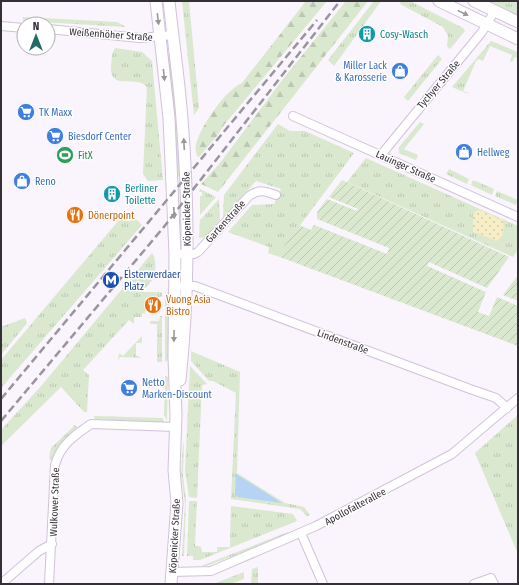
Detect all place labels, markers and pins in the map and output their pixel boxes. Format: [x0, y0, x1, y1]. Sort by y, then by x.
building icon: Cosy-Wasch [357, 24, 377, 44]
place label: Cosy-Wasch [380, 29, 428, 41]
place label: Miller Lack & Karosserie [335, 60, 387, 84]
shop icon: Miller Lack & Karosserie [390, 61, 410, 81]
supermarket icon: TK Maxx [16, 102, 36, 122]
place label: TK Maxx [39, 107, 73, 119]
supermarket icon: Biesdorf Center [45, 126, 65, 146]
place label: Biesdorf Center [68, 131, 132, 143]
shop icon: Hellweg [454, 142, 474, 162]
sports icon: FitX [55, 145, 75, 165]
place label: Hellweg [477, 147, 510, 159]
place label: FitX [78, 150, 93, 162]
shop icon: Reno [12, 171, 32, 191]
place label: Reno [35, 176, 56, 188]
place label: Berliner Toilette [125, 183, 158, 207]
building icon: Berliner Toilette [102, 184, 122, 204]
restaurant icon: Dönerpoint [65, 205, 85, 225]
place label: Dönerpoint [88, 210, 135, 222]
place label: Elsterwerdaer Platz [124, 269, 181, 293]
metro station icon: Elsterwerdaer Platz [101, 270, 121, 290]
place label: Vuong Asia Bistro [166, 294, 211, 318]
restaurant icon: Vuong Asia Bistro [143, 295, 163, 315]
place label: Netto Marken-Discount [142, 377, 212, 401]
supermarket icon: Netto Marken-Discount [119, 378, 139, 398]

